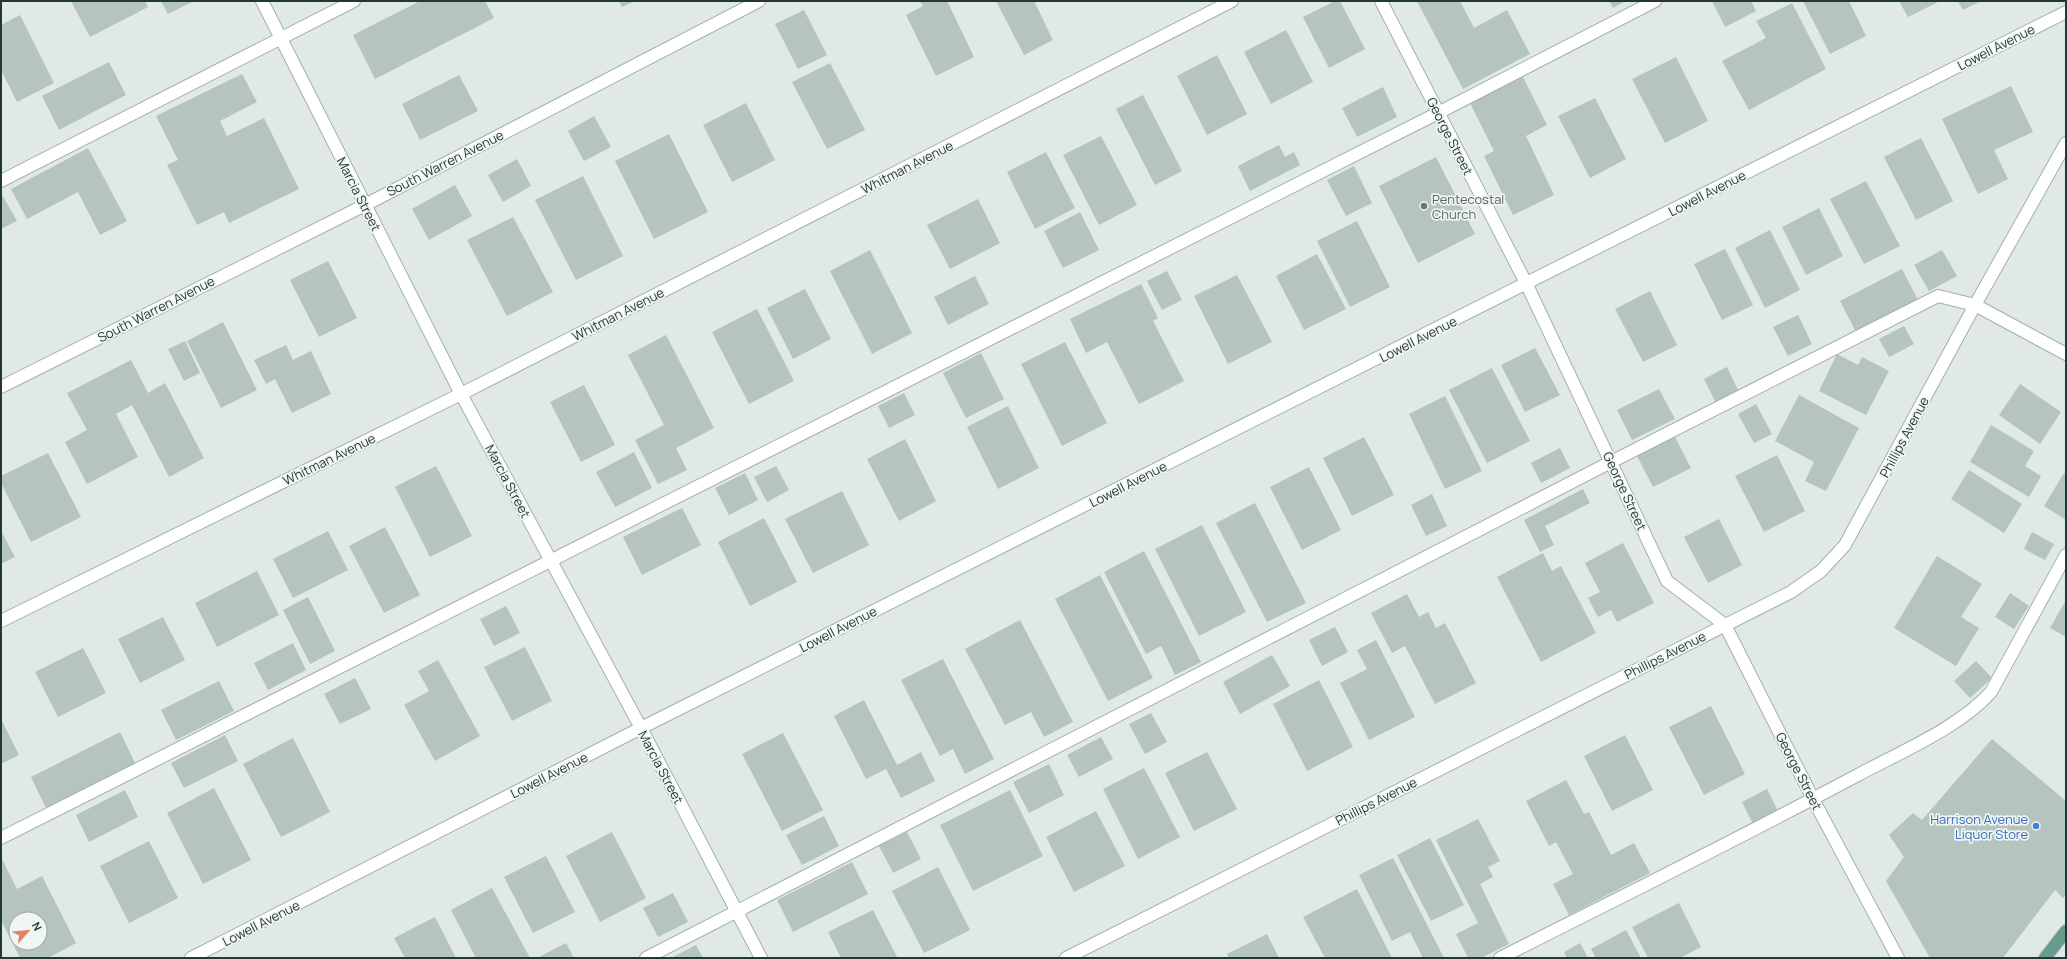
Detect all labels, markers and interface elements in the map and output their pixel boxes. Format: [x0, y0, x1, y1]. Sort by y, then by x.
street label: Lowell Avenue [1954, 20, 2038, 74]
street label: George Street [1423, 94, 1477, 178]
street label: South Warren Avenue [383, 125, 507, 200]
street label: Whitman Avenue [858, 136, 957, 198]
street label: Marcia Street [333, 154, 385, 234]
street label: Lowell Avenue [1665, 166, 1749, 220]
place label: Pentecostal Church [1432, 190, 1504, 223]
marker: Pentecostal Church [1419, 201, 1429, 211]
street label: South Warren Avenue [94, 271, 218, 346]
street label: Whitman Avenue [569, 283, 668, 345]
street label: Lowell Avenue [1376, 312, 1460, 366]
street label: Phillips Avenue [1875, 393, 1933, 481]
street label: Whitman Avenue [280, 429, 379, 489]
street label: Marcia Street [481, 441, 535, 521]
street label: George Street [1599, 449, 1651, 533]
street label: Lowell Avenue [1086, 457, 1170, 511]
street label: Lowell Avenue [796, 602, 880, 656]
street label: Phillips Avenue [1621, 627, 1709, 683]
street label: Marcia Street [634, 727, 688, 807]
street label: George Street [1772, 729, 1826, 813]
street label: Lowell Avenue [507, 748, 591, 802]
street label: Phillips Avenue [1332, 773, 1420, 829]
place label: Harrison Avenue Liquor Store [1930, 810, 2028, 843]
marker: Harrison Avenue Liquor Store [2031, 821, 2041, 831]
street label: Lowell Avenue [219, 896, 303, 950]
north arrow [8, 911, 48, 951]
text: N [29, 919, 46, 933]

